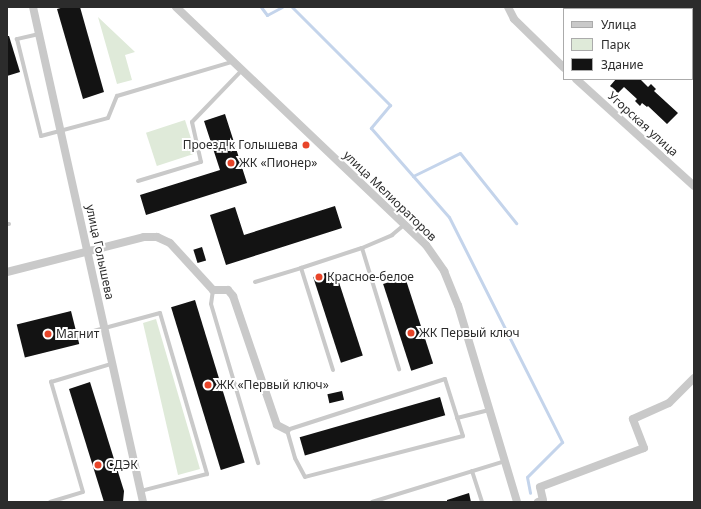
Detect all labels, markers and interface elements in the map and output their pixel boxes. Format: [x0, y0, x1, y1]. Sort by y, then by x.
legend [563, 8, 693, 80]
text: Улица [601, 16, 636, 33]
text: Парк [601, 36, 630, 53]
text: Здание [601, 56, 643, 73]
street label: Угорская улица [605, 89, 681, 159]
place label: Проезд к Голышева [183, 138, 298, 152]
marker: Проезд к Голышева [301, 140, 311, 150]
street label: улица Мелиораторов [340, 148, 440, 244]
place label: ЖК «Пионер» [239, 156, 317, 170]
marker: ЖК «Пионер» [226, 158, 236, 168]
street label: улица Голышева [83, 203, 117, 301]
place label: Красное-белое [327, 270, 414, 284]
marker: Красное-белое [314, 272, 324, 282]
place label: ЖК Первый ключ [419, 326, 520, 340]
place label: Магнит [56, 327, 99, 341]
marker: ЖК Первый ключ [406, 328, 416, 338]
marker: Магнит [43, 329, 53, 339]
place label: ЖК «Первый ключ» [216, 378, 329, 392]
marker: ЖК «Первый ключ» [203, 380, 213, 390]
place label: СДЭК [106, 458, 138, 472]
marker: СДЭК [93, 460, 103, 470]

